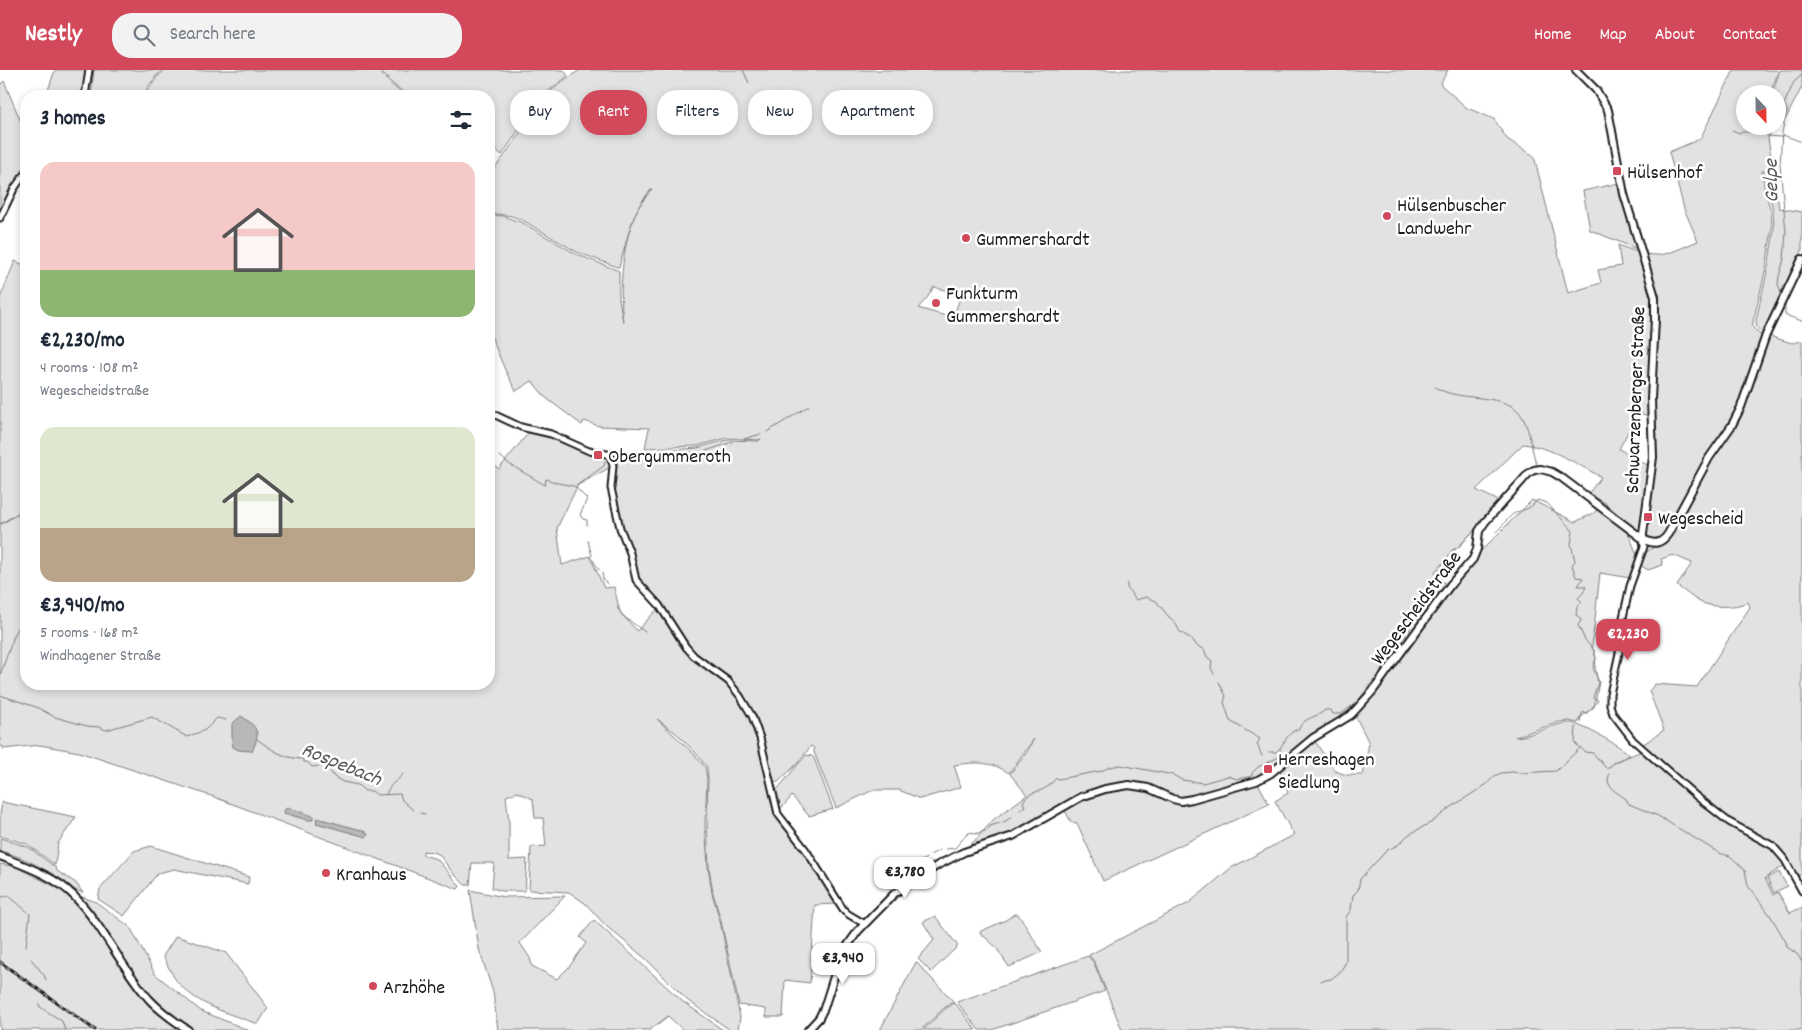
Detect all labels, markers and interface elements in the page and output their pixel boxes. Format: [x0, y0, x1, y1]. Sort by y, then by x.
search box [112, 13, 462, 58]
text: Nestly [25, 18, 82, 52]
icon: search [130, 21, 158, 49]
text: Search here [170, 22, 256, 49]
text: Home [1534, 23, 1571, 48]
text: Map [1599, 23, 1627, 48]
text: About [1655, 23, 1695, 48]
text: Contact [1723, 23, 1777, 48]
north arrow [1736, 85, 1786, 135]
map controls [1736, 85, 1786, 135]
chip: Buy [510, 90, 570, 135]
chip: Rent [580, 90, 647, 135]
chip: Filters [657, 90, 738, 135]
chip: New [748, 90, 812, 135]
chip: Apartment [822, 90, 933, 135]
text: 3 homes [40, 105, 106, 135]
icon: filters [447, 106, 475, 134]
water label: Gelpe [1758, 157, 1788, 203]
place label: Hülsenhof [1627, 160, 1703, 188]
marker: Hülsenhof [1611, 165, 1623, 177]
place label: Hülsenbuscher Landwehr [1397, 193, 1507, 244]
icon: home [213, 195, 303, 285]
marker: Hülsenbuscher Landwehr [1381, 210, 1393, 222]
place label: Gummershardt [976, 227, 1090, 255]
marker: Gummershardt [960, 232, 972, 244]
place label: Funkturm Gummershardt [946, 281, 1060, 332]
marker: Funkturm Gummershardt [930, 297, 942, 309]
street label: Schwarzenberger Straße [1620, 306, 1654, 494]
text: €2,230/mo [40, 327, 125, 357]
text: 4 rooms · 108 m² [40, 357, 138, 380]
text: Wegescheidstraße [40, 380, 149, 403]
place label: Obergummeroth [608, 444, 731, 472]
marker: Obergummeroth [592, 449, 604, 461]
icon: home [213, 460, 303, 550]
place label: Wegescheid [1658, 506, 1743, 534]
marker: Wegescheid [1642, 511, 1654, 523]
street label: Wegescheidstraße [1365, 546, 1470, 672]
text: €3,940/mo [40, 592, 125, 622]
pin: €2,230 [1587, 618, 1669, 661]
text: 5 rooms · 168 m² [40, 622, 138, 645]
text: €2,230 [1607, 623, 1649, 646]
text: Windhagener Straße [40, 645, 161, 668]
water label: Rospebach [296, 736, 387, 796]
place label: Herreshagen Siedlung [1278, 747, 1374, 798]
marker: Herreshagen Siedlung [1262, 763, 1274, 775]
pin: €3,780 [864, 856, 946, 899]
text: €3,780 [885, 861, 925, 884]
place label: Kranhaus [336, 862, 407, 890]
marker: Kranhaus [320, 867, 332, 879]
pin: €3,940 [802, 942, 884, 985]
text: €3,940 [822, 947, 864, 970]
place label: Arzhöhe [383, 975, 445, 1003]
marker: Arzhöhe [367, 980, 379, 992]

